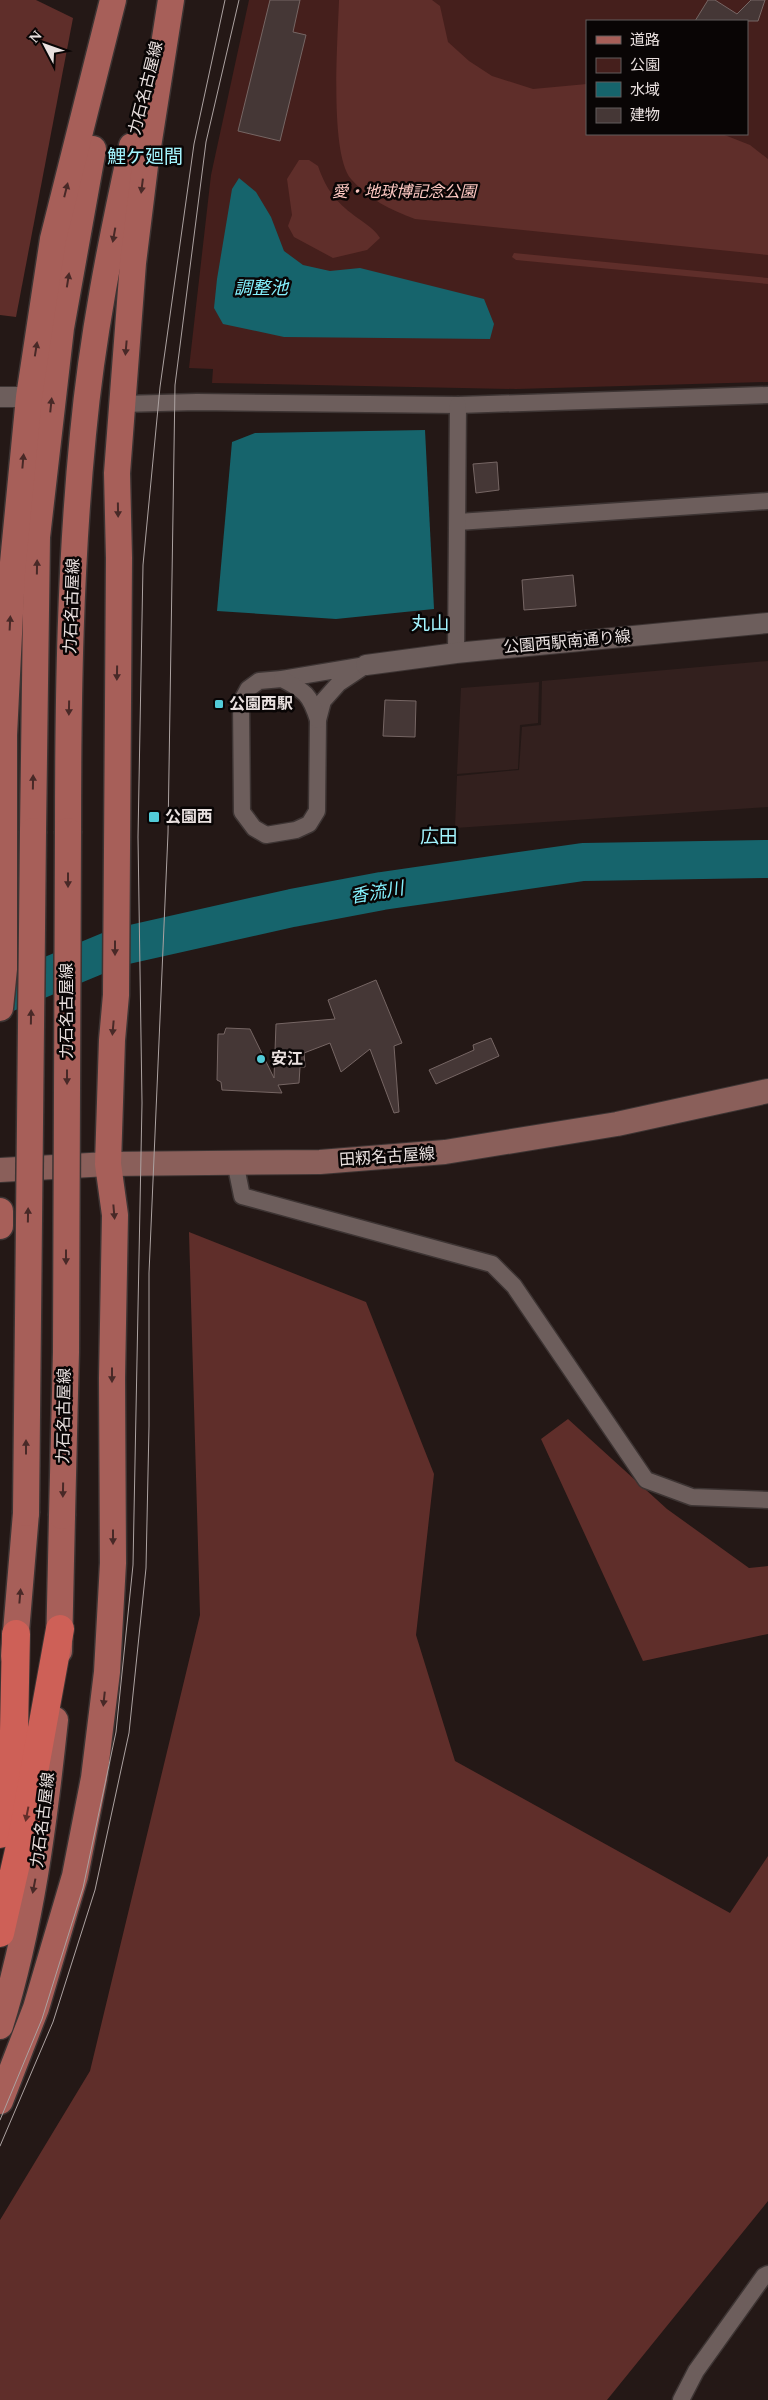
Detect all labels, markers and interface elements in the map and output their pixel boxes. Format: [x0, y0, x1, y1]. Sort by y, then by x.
north arrow [20, 20, 70, 70]
legend [586, 20, 748, 135]
text: N [24, 26, 47, 48]
text: 道路 [630, 29, 660, 52]
street label: 力石名古屋線 [123, 39, 169, 137]
text: 公園 [630, 54, 660, 77]
text: 水域 [630, 79, 660, 102]
text: 建物 [630, 104, 660, 127]
district label: 鯉ケ廻間 [107, 143, 183, 172]
one-way arrow [138, 179, 146, 195]
park label: 愛・地球博記念公園 [332, 180, 478, 204]
one-way arrow [62, 182, 70, 197]
one-way arrow [109, 227, 117, 243]
one-way arrow [65, 272, 73, 288]
water label: 調整池 [234, 275, 290, 302]
one-way arrow [122, 340, 130, 356]
one-way arrow [32, 341, 40, 357]
one-way arrow [47, 397, 55, 413]
one-way arrow [19, 453, 27, 469]
one-way arrow [114, 503, 122, 519]
street label: 力石名古屋線 [58, 558, 86, 654]
one-way arrow [33, 559, 41, 575]
district label: 丸山 [411, 610, 449, 639]
one-way arrow [6, 615, 14, 631]
street label: 公園西駅南通り線 [502, 624, 632, 660]
one-way arrow [113, 665, 121, 681]
place label: 公園西駅 [229, 692, 293, 716]
marker: 公園西駅 [213, 698, 225, 710]
one-way arrow [65, 700, 73, 716]
one-way arrow [30, 774, 38, 790]
place label: 公園西 [165, 805, 213, 829]
marker: 公園西 [147, 810, 161, 824]
district label: 広田 [420, 823, 458, 852]
one-way arrow [64, 872, 72, 888]
water label: 香流川 [348, 875, 408, 911]
one-way arrow [111, 941, 119, 957]
street label: 力石名古屋線 [55, 963, 79, 1059]
one-way arrow [27, 1009, 35, 1025]
one-way arrow [109, 1021, 117, 1037]
place label: 安江 [271, 1047, 303, 1071]
marker: 安江 [255, 1053, 267, 1065]
one-way arrow [63, 1069, 71, 1085]
street label: 田籾名古屋線 [338, 1142, 436, 1172]
one-way arrow [111, 1204, 119, 1220]
one-way arrow [24, 1206, 32, 1222]
one-way arrow [62, 1249, 70, 1265]
one-way arrow [108, 1367, 116, 1383]
street label: 力石名古屋線 [51, 1368, 77, 1464]
one-way arrow [22, 1439, 30, 1455]
one-way arrow [59, 1482, 67, 1498]
one-way arrow [109, 1529, 117, 1545]
one-way arrow [16, 1588, 24, 1604]
one-way arrow [100, 1691, 108, 1707]
street label: 力石名古屋線 [25, 1771, 61, 1869]
one-way arrow [22, 1807, 30, 1823]
one-way arrow [30, 1878, 38, 1894]

